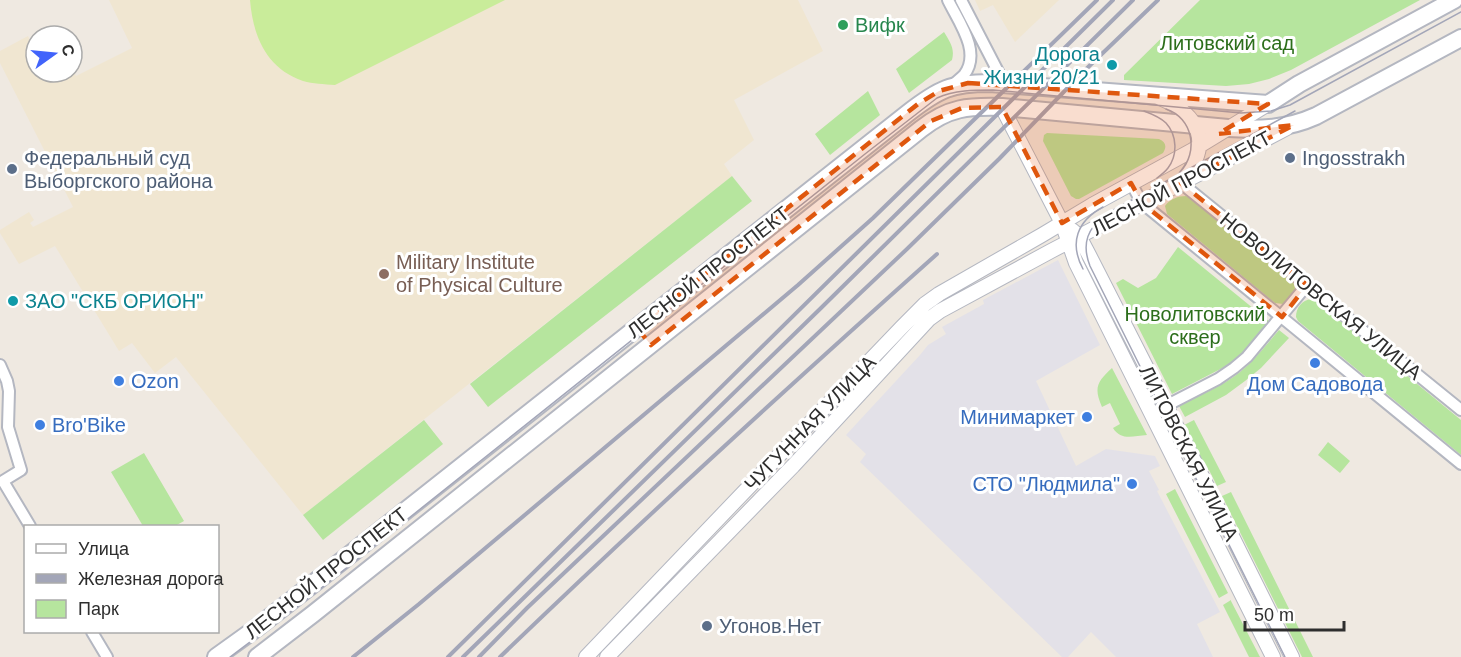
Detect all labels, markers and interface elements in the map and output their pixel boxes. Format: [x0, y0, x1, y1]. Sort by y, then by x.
place label: Вифк [855, 14, 905, 36]
marker: Вифк [836, 18, 850, 32]
north arrow [24, 24, 84, 84]
park label: Литовский сад [1160, 32, 1294, 54]
text: С [58, 42, 78, 58]
place label: Дорога Жизни 20/21 [983, 43, 1101, 88]
marker: Дорога Жизни 20/21 [1105, 58, 1119, 72]
street label: ЛЕСНОЙ ПРОСПЕКТ [1087, 126, 1274, 240]
place label: Федеральный суд Выборгского района [24, 147, 213, 192]
place label: Ingosstrakh [1302, 147, 1405, 169]
marker: Ingosstrakh [1283, 151, 1297, 165]
marker: Федеральный суд Выборгского района [5, 162, 19, 176]
street label: ЛЕСНОЙ ПРОСПЕКТ [622, 201, 793, 342]
street label: НОВОЛИТОВСКАЯ УЛИЦА [1216, 208, 1426, 384]
place label: Military Institute of Physical Culture [396, 251, 563, 296]
marker: Military Institute of Physical Culture [377, 267, 391, 281]
place label: ЗАО "СКБ ОРИОН" [25, 290, 203, 312]
marker: ЗАО "СКБ ОРИОН" [6, 294, 20, 308]
park label: Новолитовский сквер [1124, 303, 1266, 348]
street label: ЧУГУННАЯ УЛИЦА [740, 350, 881, 495]
marker: Дом Садовода [1308, 356, 1322, 370]
street label: ЛИТОВСКАЯ УЛИЦА [1135, 362, 1243, 545]
place label: Ozon [131, 370, 179, 392]
place label: Дом Садовода [1247, 373, 1384, 395]
marker: Ozon [112, 374, 126, 388]
place label: Минимаркет [960, 406, 1075, 428]
marker: Минимаркет [1080, 410, 1094, 424]
place label: Bro'Bike [52, 414, 126, 436]
marker: Bro'Bike [33, 418, 47, 432]
place label: СТО "Людмила" [973, 473, 1120, 495]
marker: СТО "Людмила" [1125, 477, 1139, 491]
street label: ЛЕСНОЙ ПРОСПЕКТ [240, 502, 411, 643]
legend [24, 525, 219, 633]
text: Улица [78, 539, 130, 559]
text: Железная дорога [78, 569, 225, 589]
scale bar [1245, 594, 1344, 632]
text: Парк [78, 599, 119, 619]
text: 50 m [1254, 605, 1294, 625]
place label: Угонов.Нет [719, 615, 821, 637]
marker: Угонов.Нет [700, 619, 714, 633]

